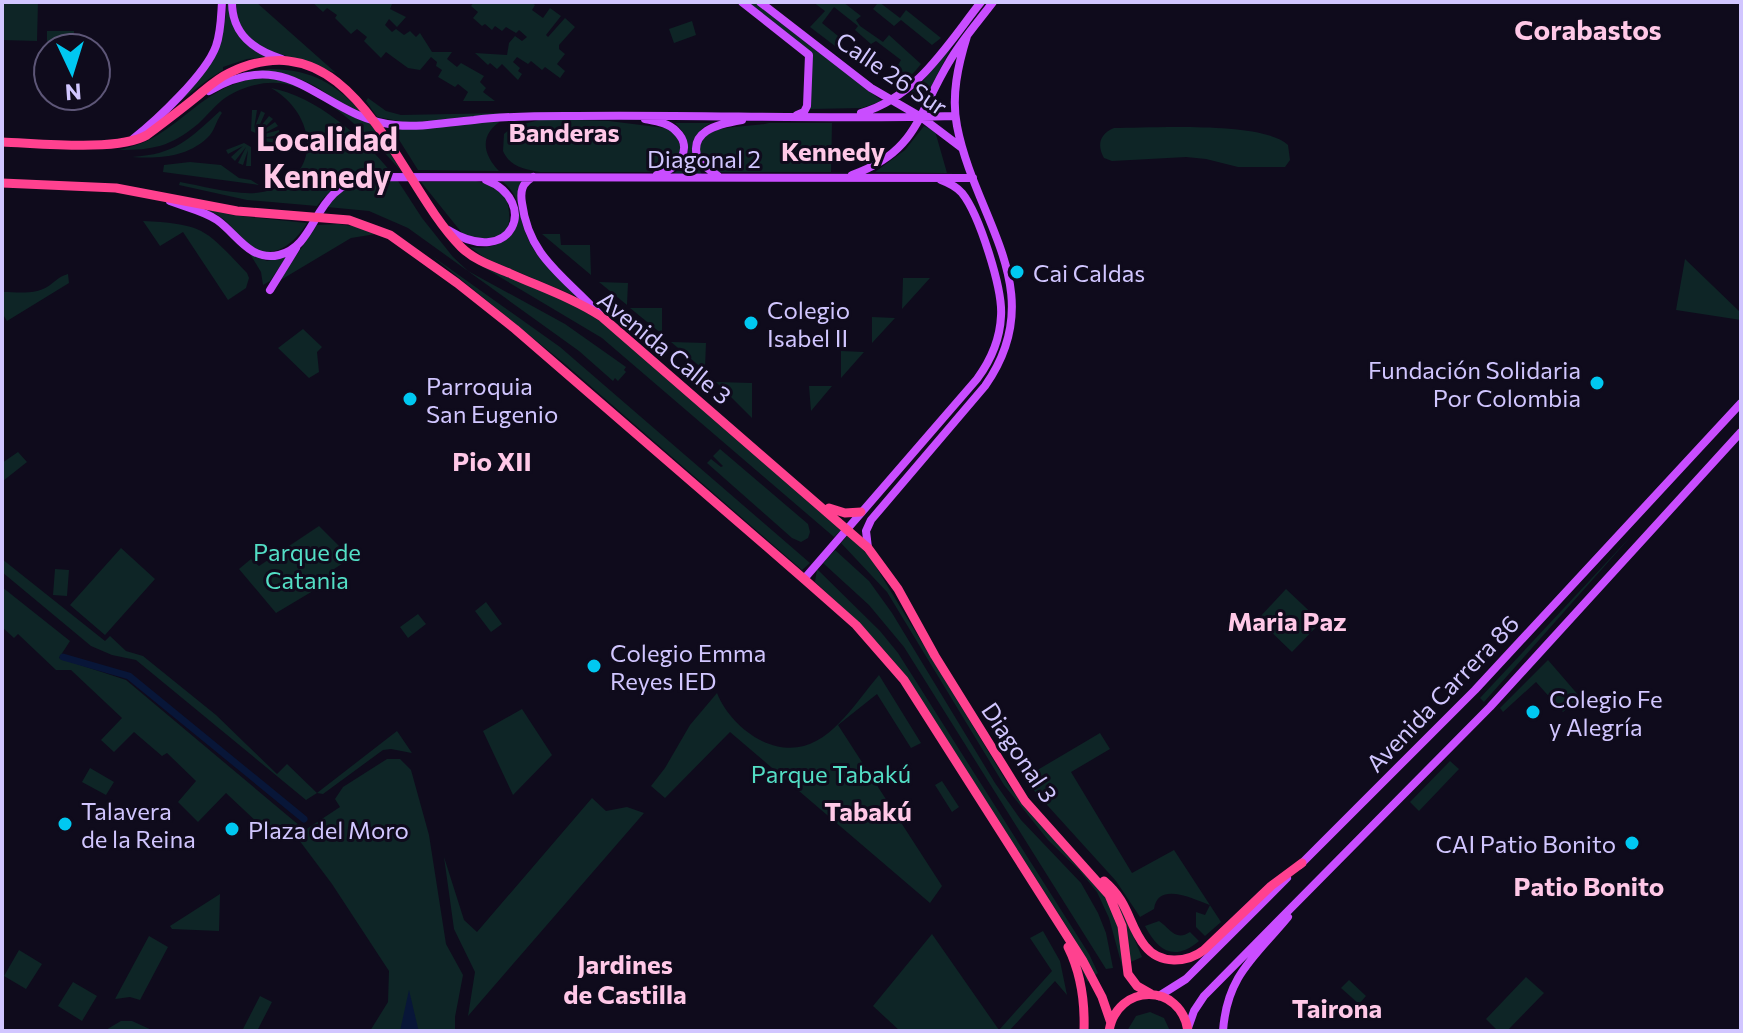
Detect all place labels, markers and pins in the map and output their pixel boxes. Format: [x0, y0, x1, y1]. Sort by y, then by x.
place label: Cai Caldas [1033, 258, 1145, 287]
marker: Cai Caldas [1008, 263, 1026, 281]
place label: Colegio Isabel II [767, 295, 850, 352]
marker: Colegio Isabel II [742, 314, 760, 332]
place label: Fundación Solidaria Por Colombia [1368, 355, 1581, 412]
place label: Parroquia San Eugenio [426, 371, 558, 428]
marker: Fundación Solidaria Por Colombia [1588, 374, 1606, 392]
marker: Parroquia San Eugenio [401, 390, 419, 408]
place label: Colegio Emma Reyes IED [610, 638, 766, 695]
marker: Colegio Emma Reyes IED [585, 657, 603, 675]
place label: Colegio Fe y Alegría [1549, 684, 1663, 741]
marker: Colegio Fe y Alegría [1524, 703, 1542, 721]
place label: Talavera de la Reina [81, 796, 196, 853]
marker: Talavera de la Reina [56, 815, 74, 833]
place label: Plaza del Moro [248, 815, 409, 844]
marker: Plaza del Moro [223, 820, 241, 838]
place label: CAI Patio Bonito [1435, 829, 1616, 858]
marker: CAI Patio Bonito [1623, 834, 1641, 852]

